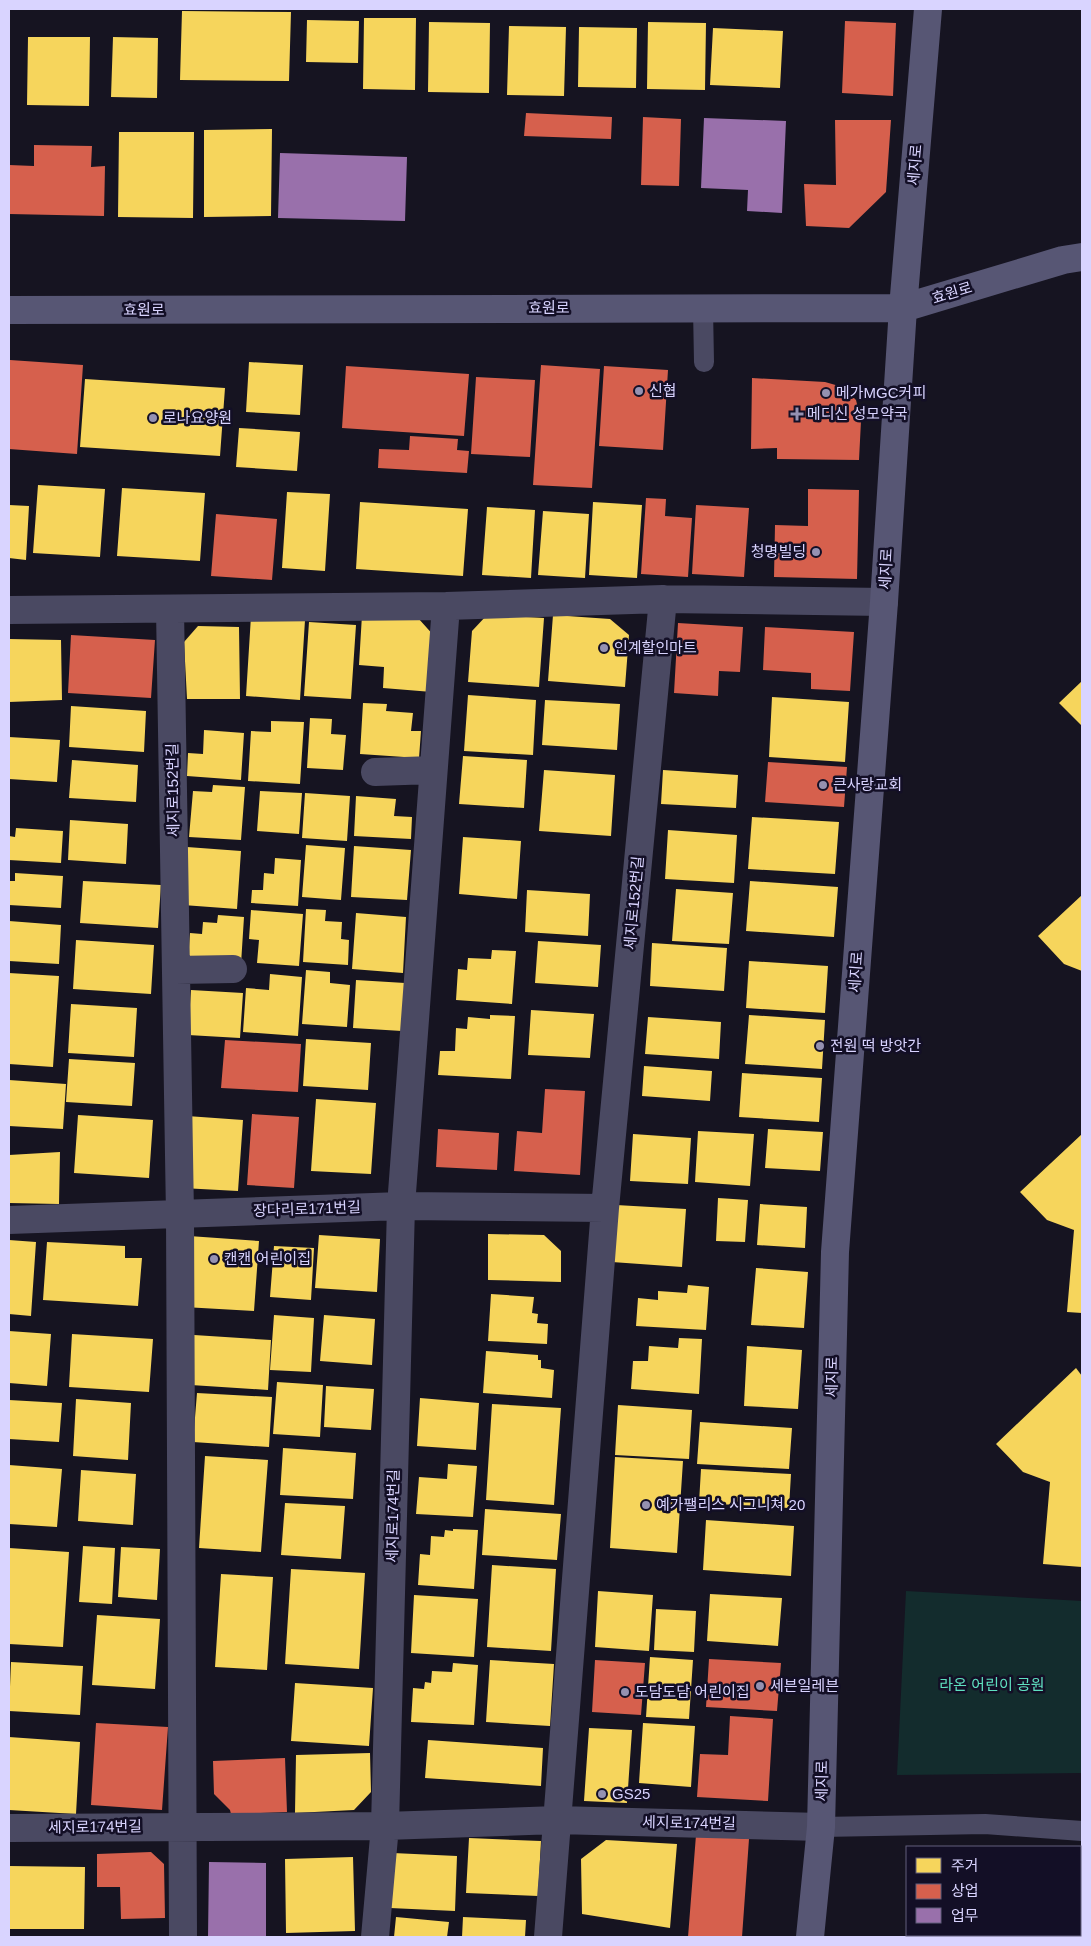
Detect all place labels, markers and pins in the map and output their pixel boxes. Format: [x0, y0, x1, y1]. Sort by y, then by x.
place label: 신협 [649, 382, 677, 399]
place label: 메가MGC커피 [836, 384, 926, 401]
marker: 신협 [633, 385, 645, 397]
marker: 메가MGC커피 [820, 387, 832, 399]
place label: 메디신 성모약국 [807, 405, 908, 422]
marker: 메디신 성모약국 [791, 408, 803, 420]
place label: 로나요양원 [163, 409, 232, 426]
marker: 로나요양원 [147, 412, 159, 424]
place label: 청명빌딩 [751, 543, 806, 560]
marker: 청명빌딩 [810, 546, 822, 558]
place label: 인계할인마트 [614, 639, 697, 656]
marker: 인계할인마트 [598, 642, 610, 654]
place label: 큰사랑교회 [833, 776, 902, 793]
marker: 큰사랑교회 [817, 779, 829, 791]
place label: 전원 떡 방앗간 [830, 1037, 921, 1054]
marker: 전원 떡 방앗간 [814, 1040, 826, 1052]
place label: 캔캔 어린이집 [224, 1250, 311, 1267]
marker: 캔캔 어린이집 [208, 1253, 220, 1265]
place label: 예가팰리스 시그니쳐 20 [656, 1496, 805, 1513]
marker: 예가팰리스 시그니쳐 20 [640, 1499, 652, 1511]
place label: 세븐일레븐 [770, 1677, 839, 1694]
marker: 세븐일레븐 [754, 1680, 766, 1692]
place label: 도담도담 어린이집 [635, 1683, 750, 1700]
marker: 도담도담 어린이집 [619, 1686, 631, 1698]
place label: GS25 [612, 1785, 650, 1802]
marker: GS25 [596, 1788, 608, 1800]

